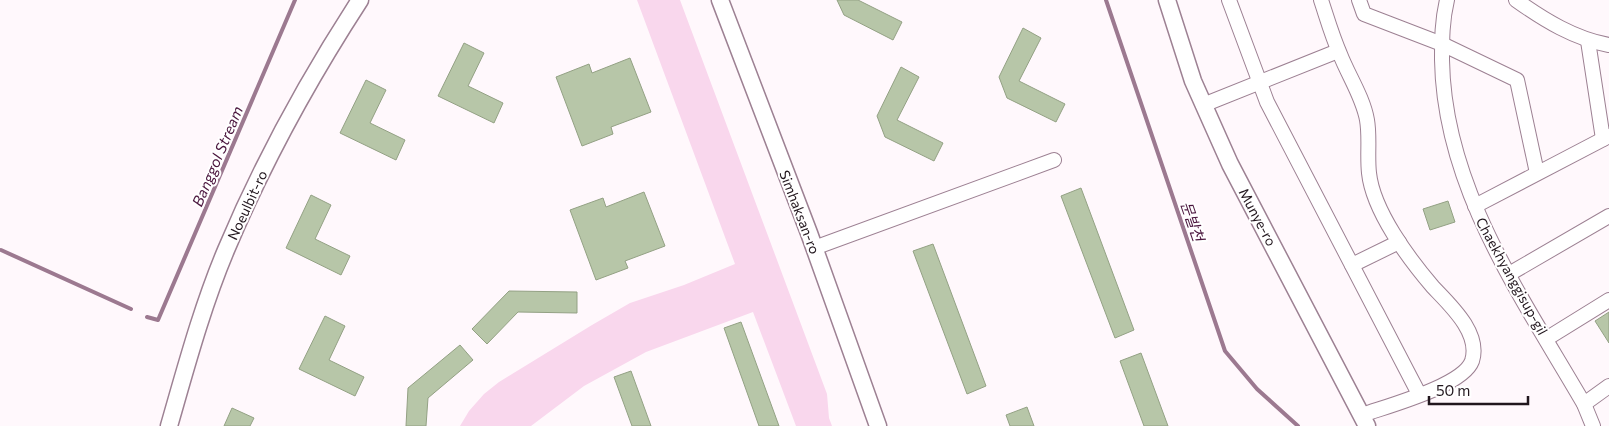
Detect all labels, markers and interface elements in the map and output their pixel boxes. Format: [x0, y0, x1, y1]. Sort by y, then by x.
water label: Banggol Stream [188, 103, 246, 209]
street label: Noeulbit-ro [223, 167, 271, 243]
street label: Simhaksan-ro [776, 168, 824, 256]
street label: Munye-ro [1236, 185, 1280, 249]
water label: 문발천 [1178, 198, 1209, 246]
street label: Chaekhyanggisup-gil [1473, 214, 1551, 338]
scale bar [1429, 374, 1528, 406]
text: 50 m [1436, 381, 1470, 399]

